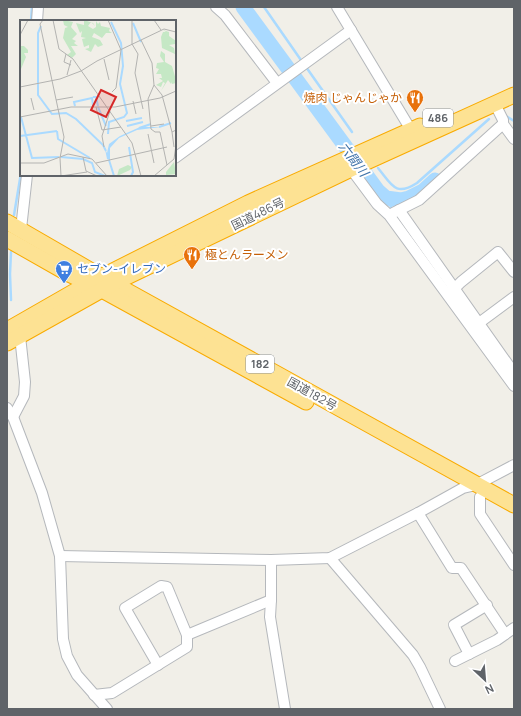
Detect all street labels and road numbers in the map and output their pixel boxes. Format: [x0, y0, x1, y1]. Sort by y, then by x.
road number: 486 [423, 109, 453, 127]
street label: 国道486号 [228, 193, 287, 234]
road number: 182 [246, 355, 274, 373]
street label: 国道182号 [284, 373, 340, 414]

